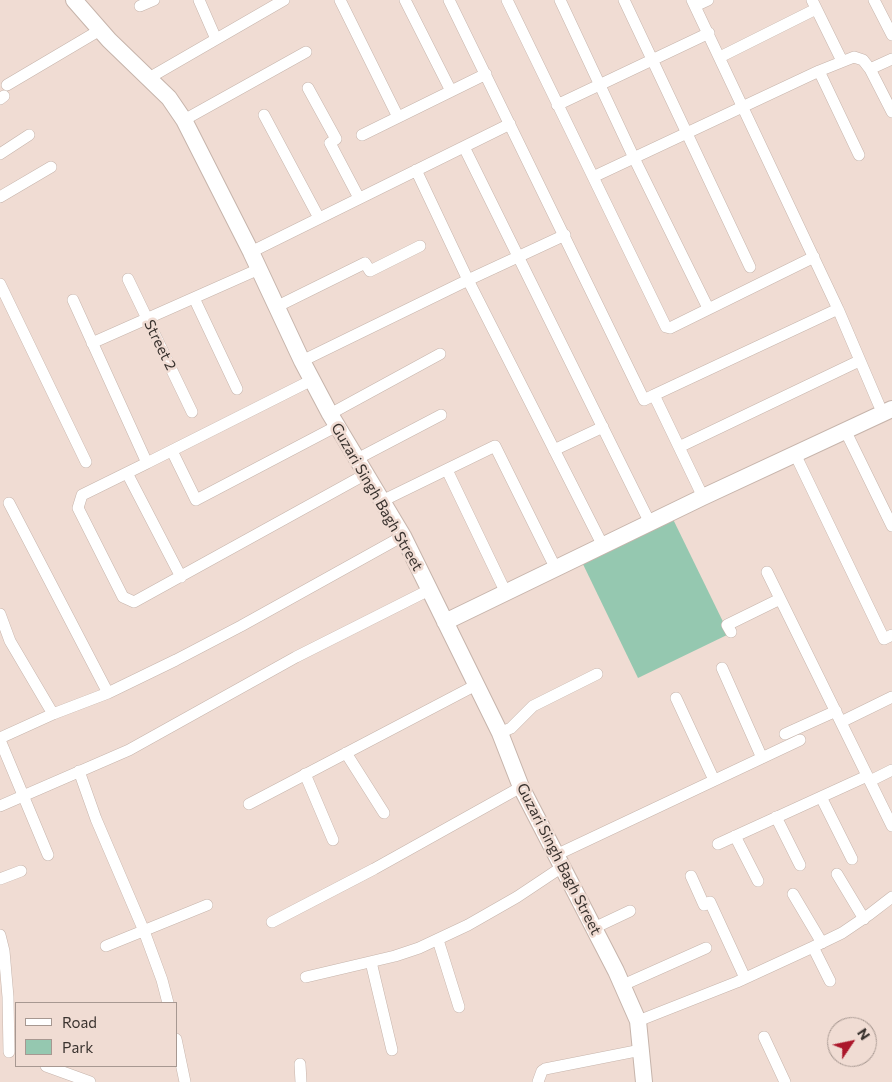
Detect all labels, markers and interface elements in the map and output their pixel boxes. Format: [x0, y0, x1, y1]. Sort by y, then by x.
street label: Street 2 [140, 317, 180, 373]
street label: Guzari Singh Bagh Street [327, 420, 427, 574]
street label: Guzari Singh Bagh Street [513, 780, 605, 938]
legend [15, 1002, 178, 1067]
text: Road [62, 1013, 97, 1031]
north arrow [827, 1017, 877, 1067]
text: N [854, 1025, 874, 1043]
text: Park [62, 1038, 93, 1056]

